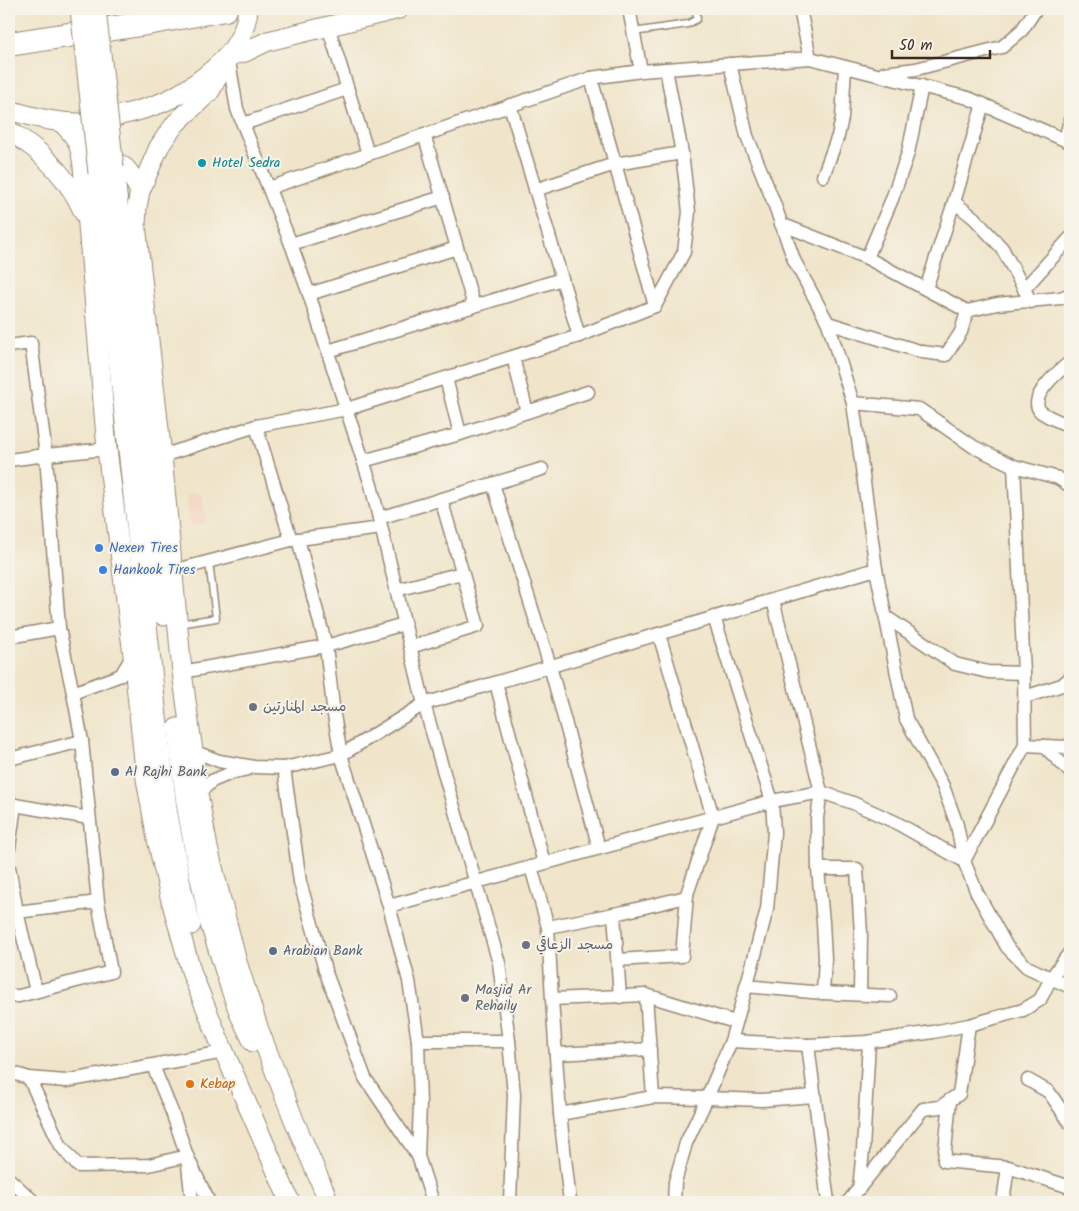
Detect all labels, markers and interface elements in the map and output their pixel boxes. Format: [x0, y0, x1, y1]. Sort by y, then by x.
scale bar [892, 28, 989, 60]
text: 50 m [899, 34, 933, 58]
place label: Hotel Sedra [212, 152, 280, 174]
marker: Hotel Sedra [196, 157, 208, 169]
place label: Nexen Tires [109, 537, 178, 559]
marker: Nexen Tires [93, 542, 105, 554]
place label: Hankook Tires [113, 559, 196, 581]
marker: Hankook Tires [97, 564, 109, 576]
place label: مسجد المنارتين [263, 696, 346, 718]
marker: مسجد المنارتين [247, 701, 259, 713]
place label: Al Rajhi Bank [125, 761, 207, 783]
marker: Al Rajhi Bank [109, 766, 121, 778]
place label: مسجد الزعاقي [536, 934, 613, 956]
marker: مسجد الزعاقي [520, 939, 532, 951]
place label: Arabian Bank [283, 940, 363, 962]
marker: Arabian Bank [267, 945, 279, 957]
place label: Masjid Ar Rehaily [475, 979, 533, 1017]
marker: Masjid Ar Rehaily [459, 992, 471, 1004]
place label: Kebap [200, 1073, 235, 1095]
marker: Kebap [184, 1078, 196, 1090]

